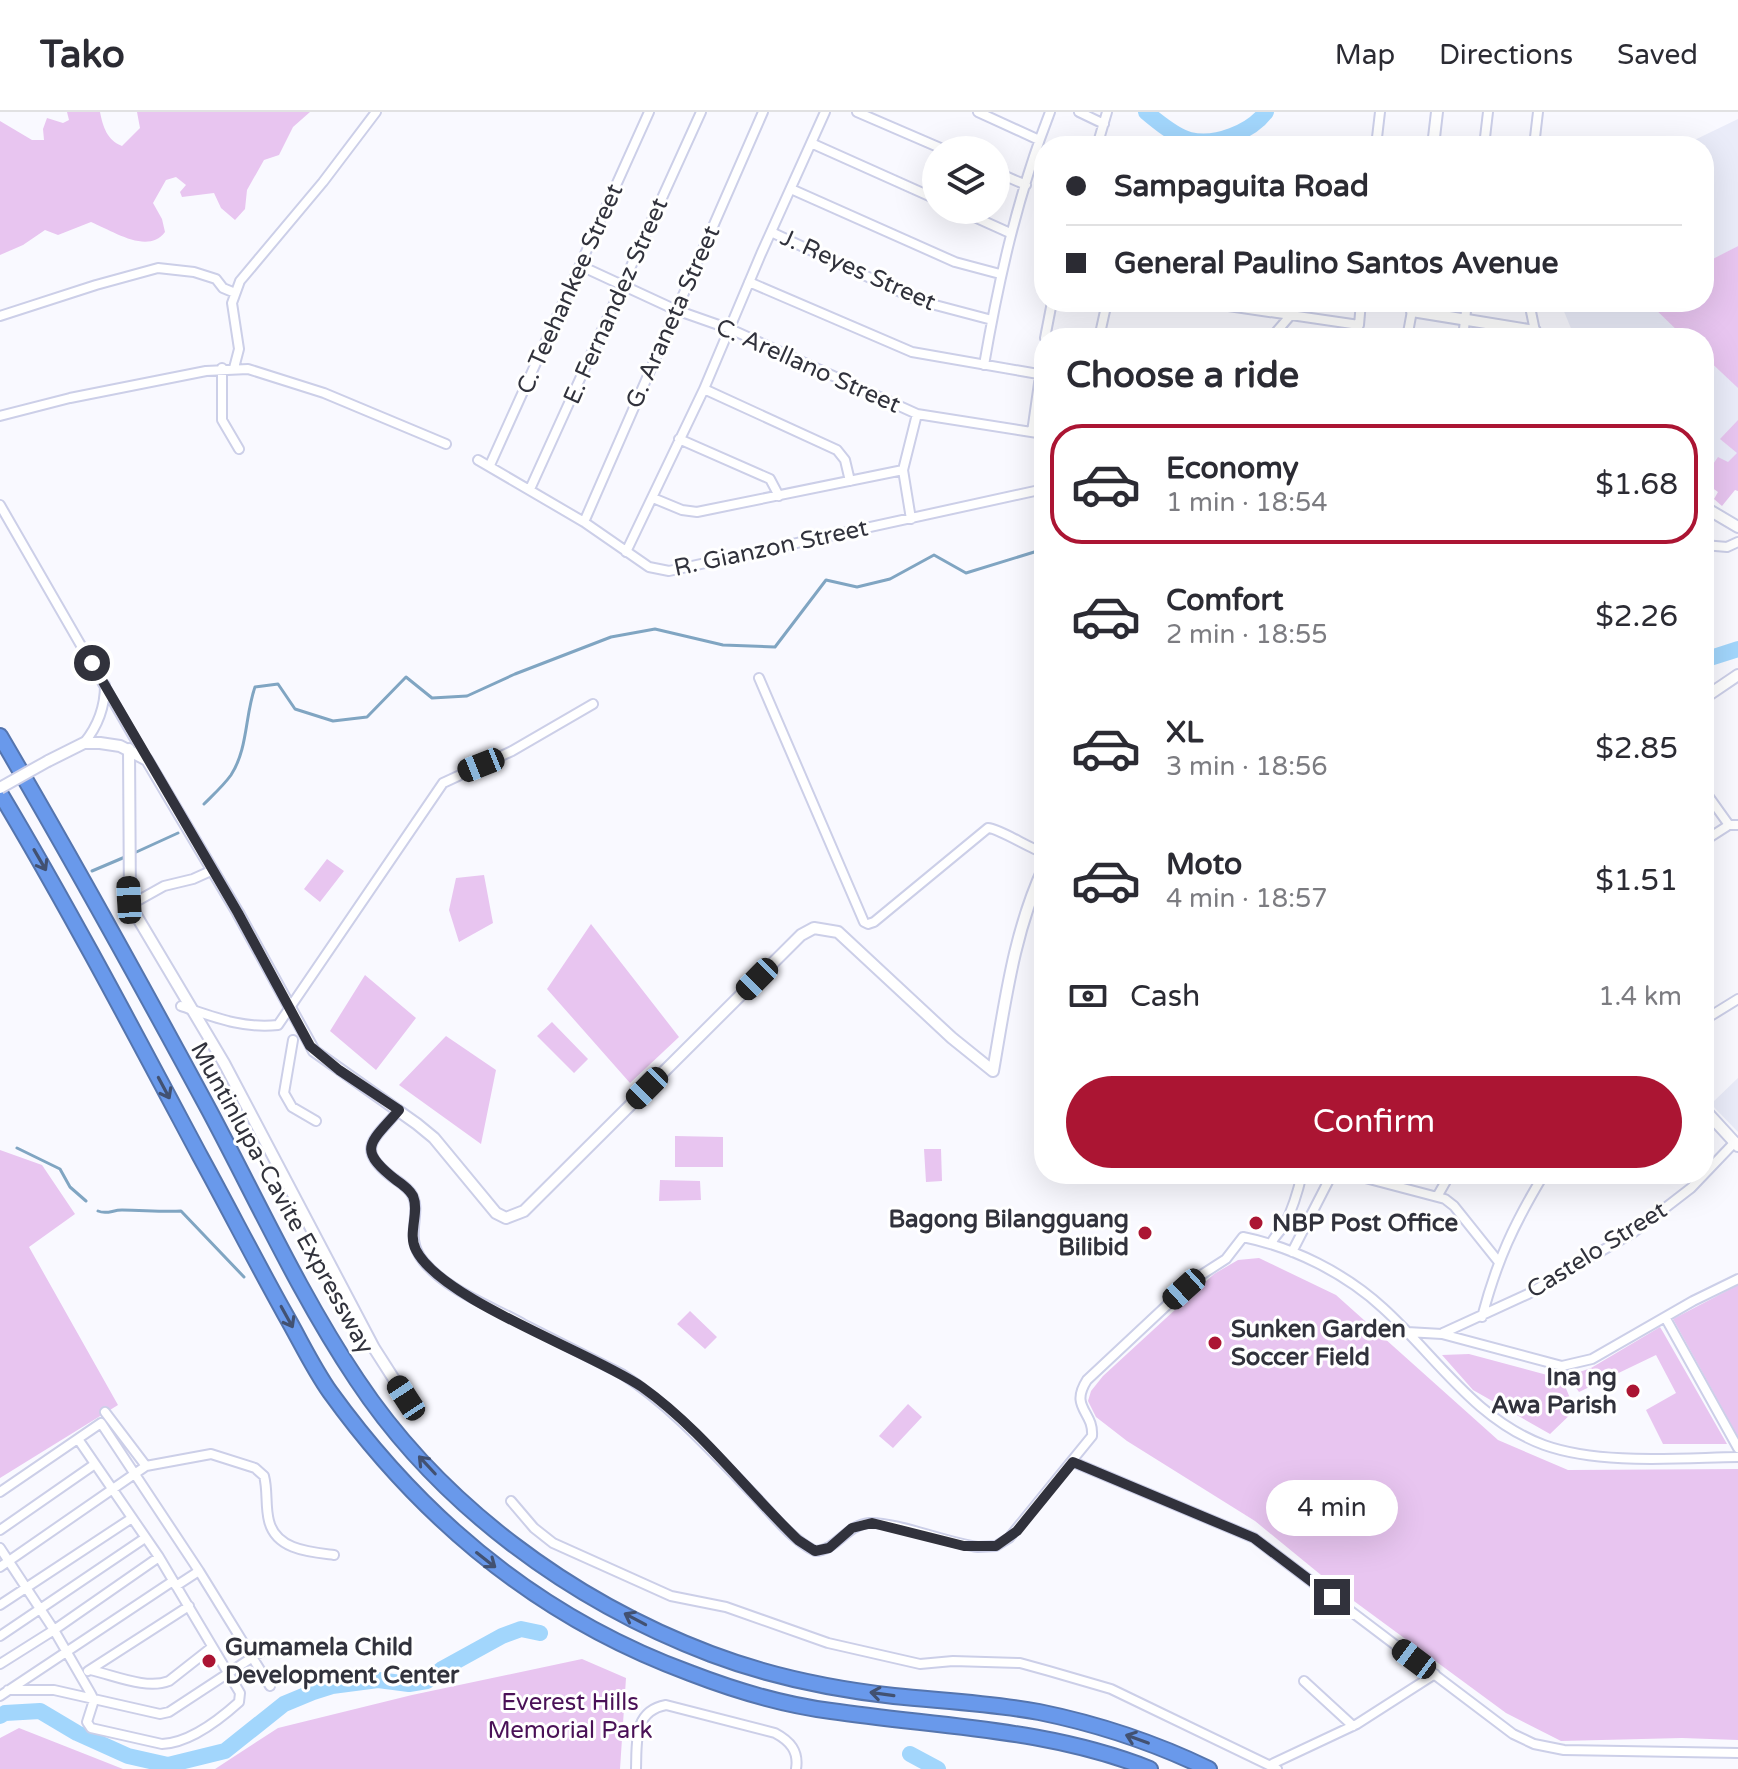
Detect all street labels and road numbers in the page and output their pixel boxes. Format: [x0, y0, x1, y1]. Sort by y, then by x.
street label: C. Teehankee Street [511, 179, 629, 399]
street label: E. Fernandez Street [558, 193, 674, 409]
street label: G. Araneta Street [620, 221, 726, 413]
street label: J. Reyes Street [776, 223, 940, 317]
street label: C. Arellano Street [711, 312, 905, 420]
street label: R. Gianzon Street [671, 513, 871, 583]
street label: Muntinlupa-Cavite Expressway [184, 1037, 380, 1359]
street label: Castelo Street [1522, 1195, 1672, 1305]

